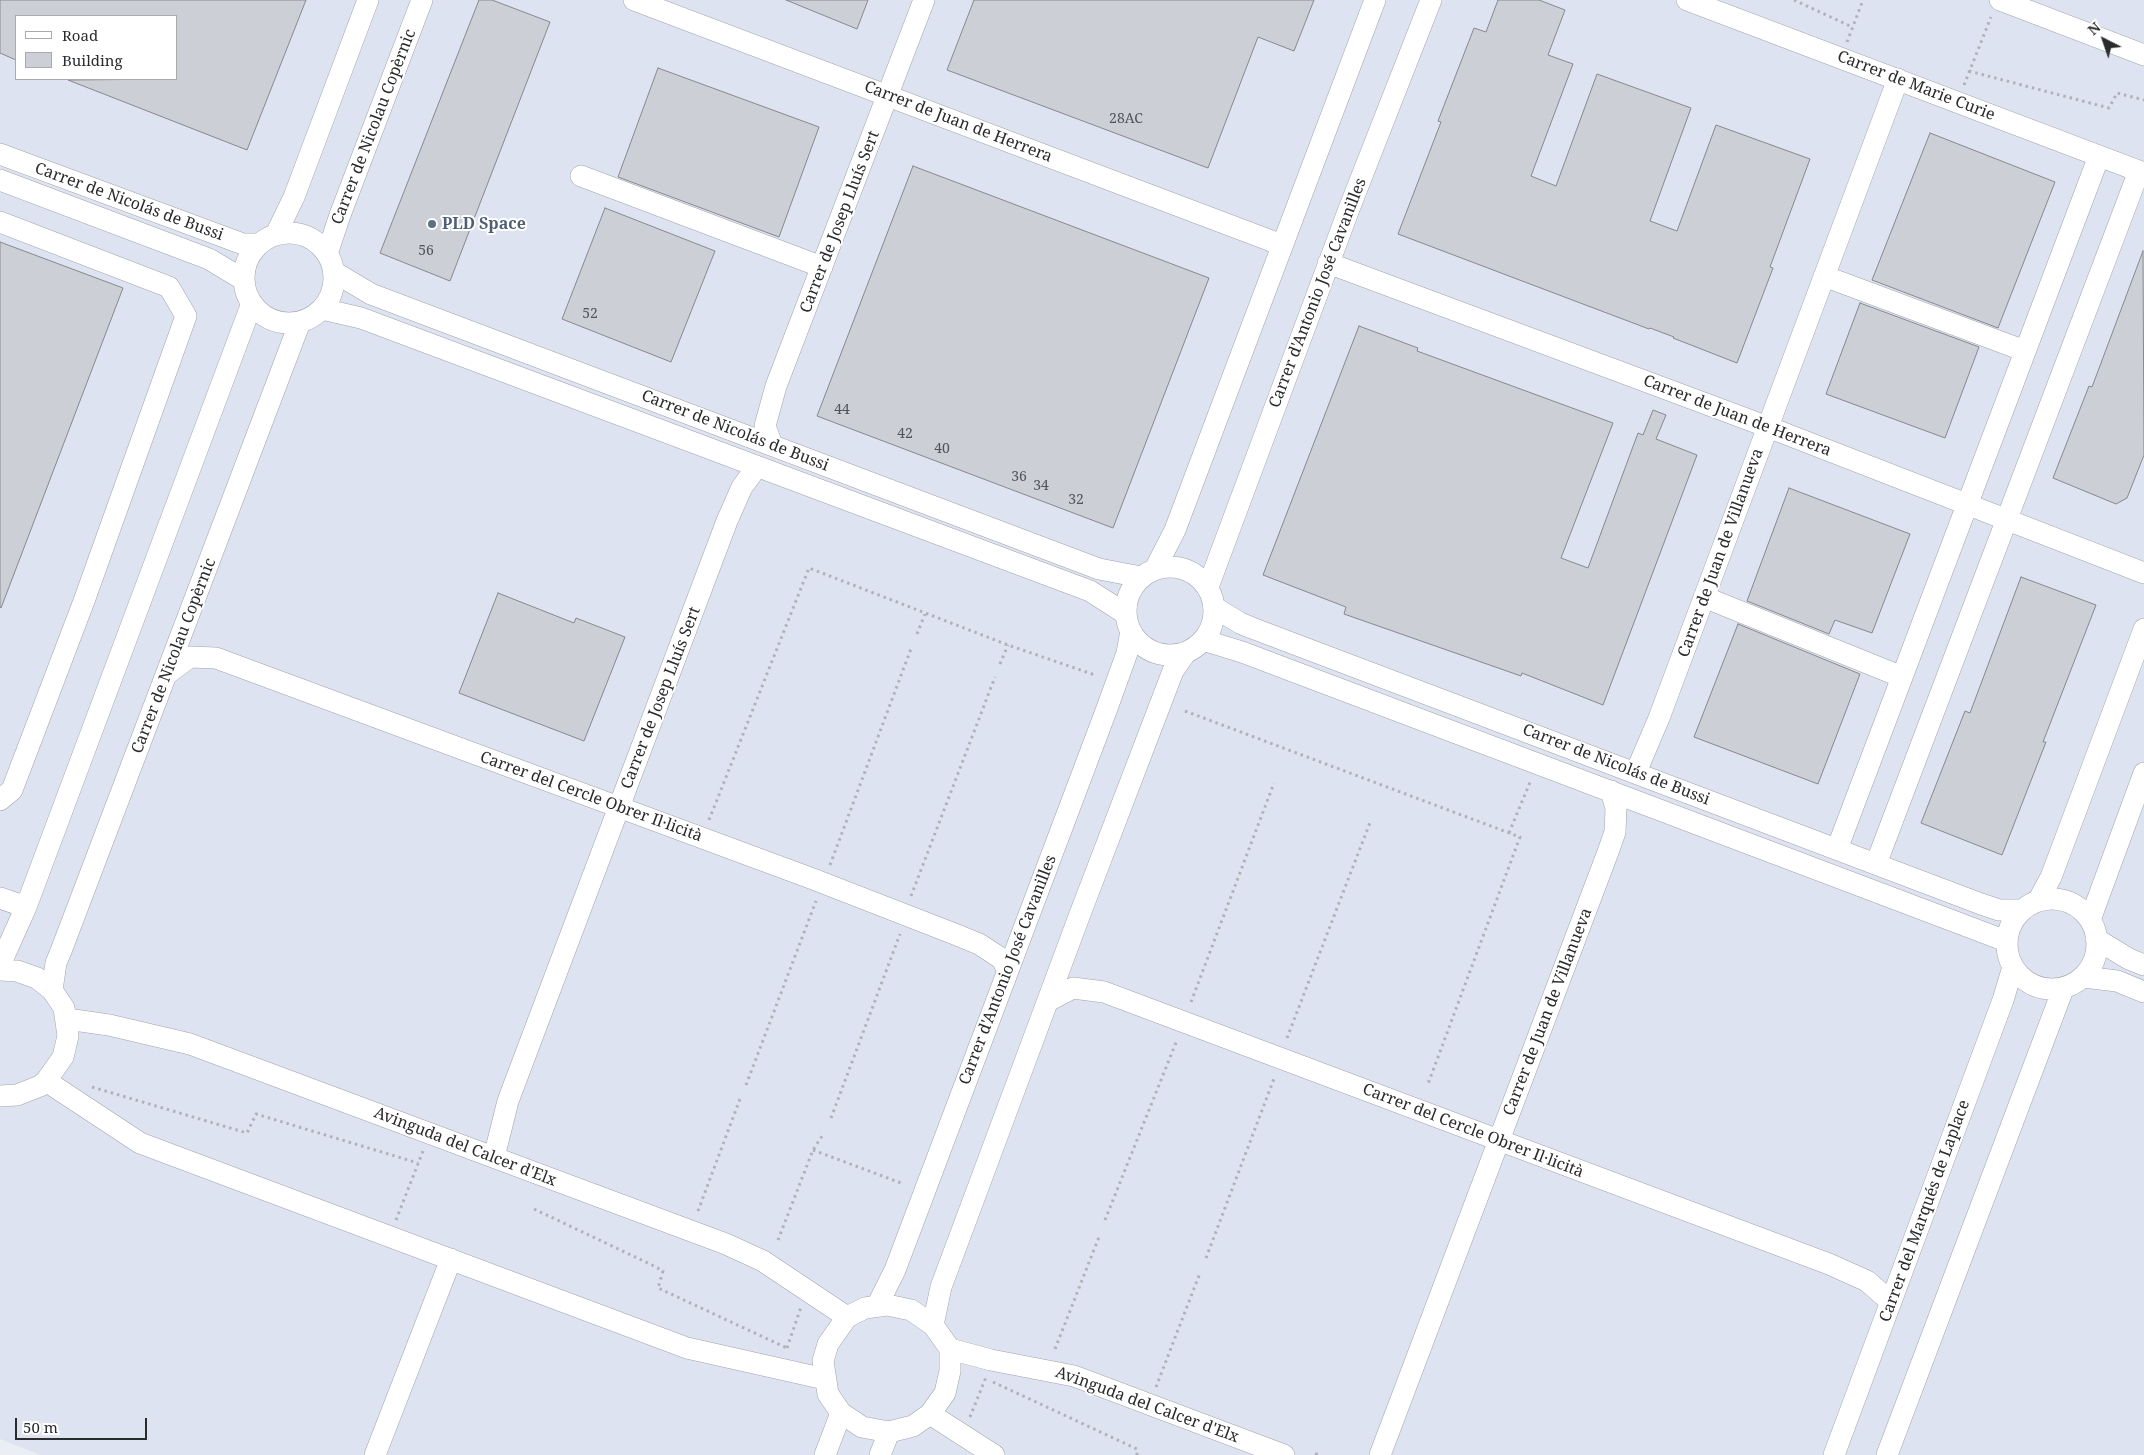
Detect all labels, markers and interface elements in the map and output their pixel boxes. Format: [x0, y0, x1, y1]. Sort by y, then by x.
legend [15, 15, 178, 80]
north arrow [2079, 15, 2129, 65]
text: N [2083, 18, 2104, 39]
text: Road [62, 25, 98, 45]
street label: Carrer de Nicolau Copèrnic [328, 27, 420, 227]
street label: Carrer de Marie Curie [1834, 47, 1998, 125]
text: Building [62, 50, 123, 70]
street label: Carrer de Juan de Herrera [861, 77, 1055, 167]
house number: 28AC [1109, 111, 1143, 127]
street label: Carrer de Josep Lluís Sert [796, 128, 884, 316]
street label: Carrer de Nicolás de Bussi [32, 159, 226, 245]
street label: Carrer d'Antonio José Cavanilles [1265, 175, 1371, 411]
place label: PLD Space [442, 214, 526, 234]
marker: PLD Space [426, 218, 438, 230]
house number: 56 [418, 243, 434, 259]
house number: 52 [582, 306, 598, 322]
street label: Carrer de Juan de Herrera [1640, 371, 1834, 461]
street label: Carrer de Nicolás de Bussi [639, 386, 831, 476]
house number: 44 [834, 402, 850, 418]
house number: 42 [897, 426, 913, 442]
house number: 40 [934, 441, 950, 457]
street label: Carrer de Juan de Villanueva [1674, 446, 1768, 660]
house number: 36 [1011, 469, 1027, 485]
house number: 34 [1033, 478, 1049, 494]
house number: 32 [1068, 492, 1084, 508]
street label: Carrer de Nicolau Copèrnic [128, 556, 220, 756]
street label: Carrer de Josep Lluís Sert [617, 604, 705, 792]
street label: Carrer de Nicolás de Bussi [1520, 720, 1712, 810]
street label: Carrer del Cercle Obrer Il·licità [477, 748, 705, 846]
street label: Carrer d'Antonio José Cavanilles [955, 852, 1061, 1088]
street label: Carrer de Juan de Villanueva [1499, 906, 1597, 1118]
street label: Carrer del Cercle Obrer Il·licità [1360, 1080, 1586, 1182]
street label: Carrer del Marqués de Laplace [1876, 1097, 1974, 1325]
street label: Avinguda del Calcer d'Elx [371, 1103, 559, 1191]
street label: Avinguda del Calcer d'Elx [1053, 1363, 1241, 1447]
scale bar [18, 1408, 150, 1440]
text: 50 m [23, 1417, 58, 1437]

